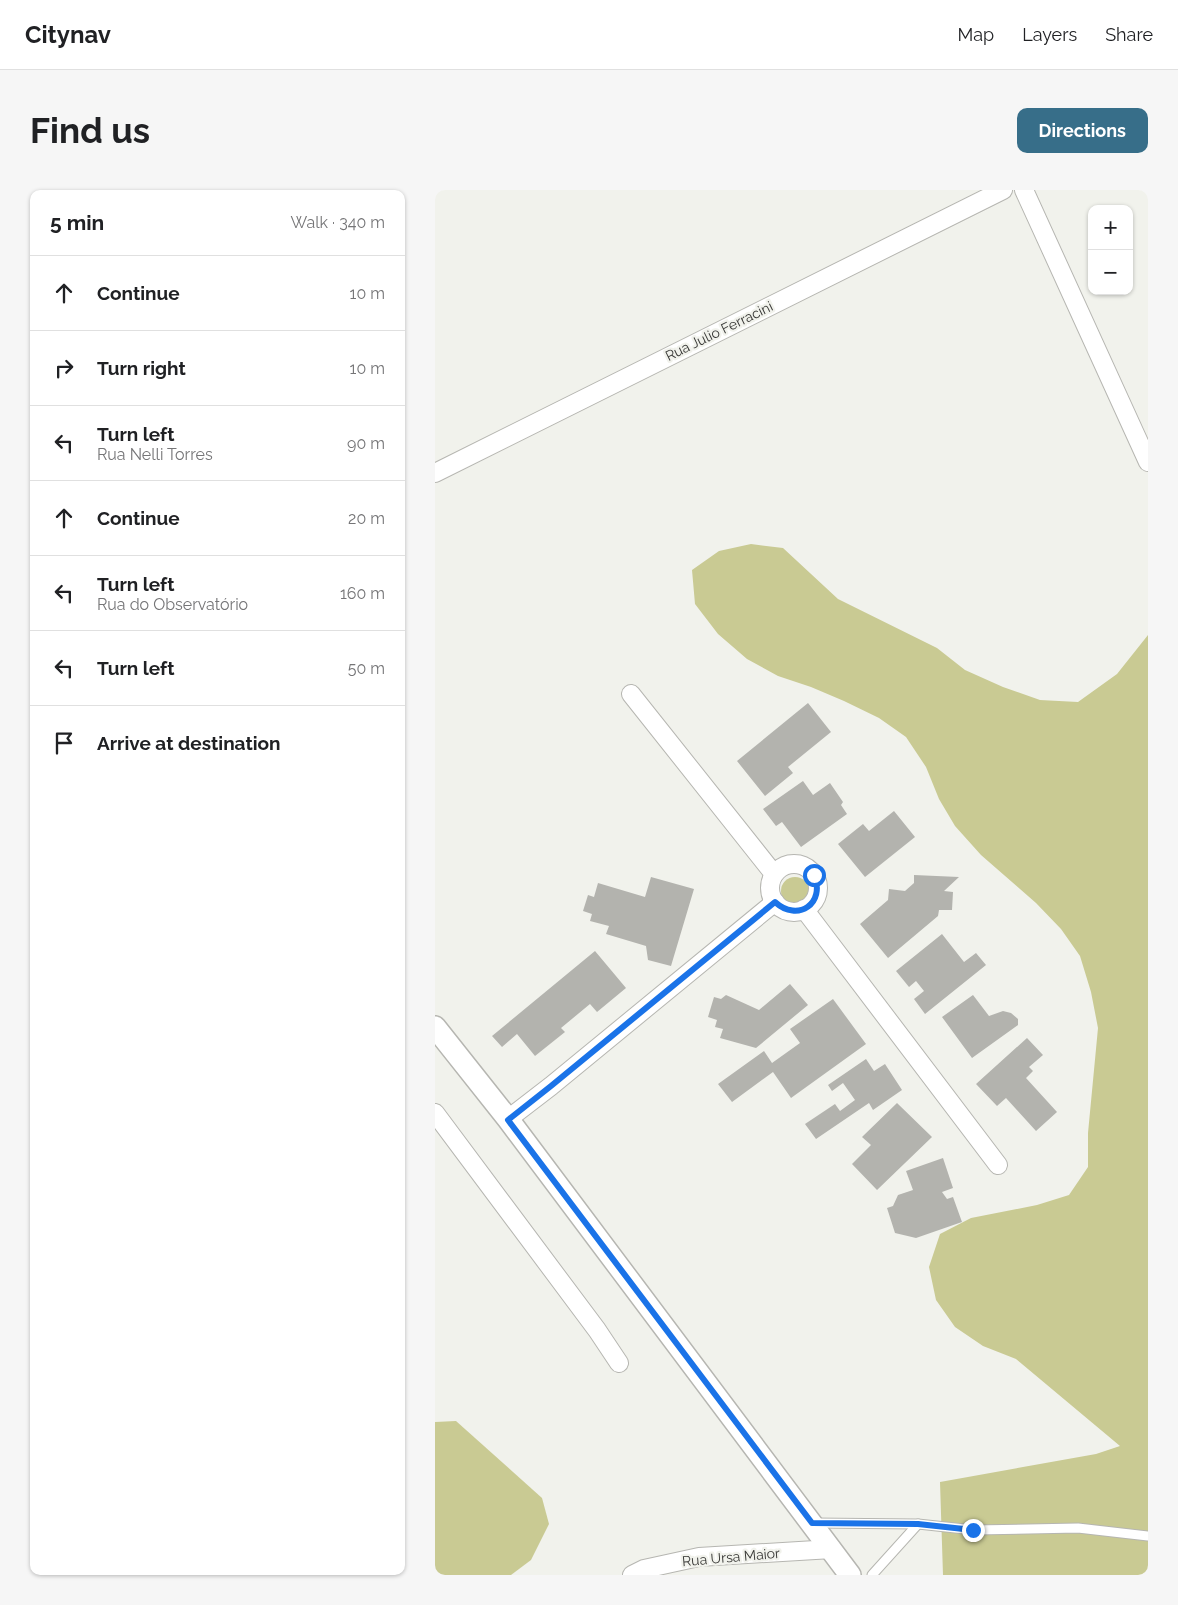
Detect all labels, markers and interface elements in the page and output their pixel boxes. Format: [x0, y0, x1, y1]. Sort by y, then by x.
text: Citynav [25, 20, 111, 49]
text: Map [958, 24, 994, 45]
text: Layers [1022, 24, 1077, 45]
text: Share [1105, 24, 1153, 45]
button: Directions [1017, 108, 1148, 153]
text: Find us [30, 110, 150, 151]
map controls [1088, 205, 1133, 295]
button: + [1088, 205, 1133, 250]
text: 5 min [50, 210, 104, 235]
text: Walk · 340 m [291, 213, 385, 232]
button: − [1088, 250, 1133, 295]
icon: ahead [50, 279, 78, 307]
text: Continue [97, 282, 180, 304]
text: 10 m [350, 284, 385, 303]
street label: Rua Julio Ferracini [663, 298, 775, 364]
icon: right [50, 354, 78, 382]
text: Turn right [97, 357, 186, 379]
text: 10 m [350, 359, 385, 378]
text: Turn left [97, 423, 174, 445]
icon: left [50, 429, 78, 457]
text: 90 m [347, 434, 385, 453]
text: Rua Nelli Torres [97, 445, 213, 464]
icon: ahead [50, 504, 78, 532]
text: Continue [97, 507, 180, 529]
text: 20 m [348, 509, 385, 528]
text: Turn left [97, 573, 174, 595]
icon: left [50, 579, 78, 607]
text: 160 m [340, 584, 385, 603]
text: Rua do Observatório [97, 595, 248, 614]
icon: left [50, 654, 78, 682]
text: Turn left [97, 657, 174, 679]
text: 50 m [348, 659, 385, 678]
icon: arrive [50, 729, 78, 757]
text: Arrive at destination [97, 732, 281, 754]
route start [803, 864, 826, 887]
route end [962, 1519, 985, 1542]
street label: Rua Ursa Maior [681, 1545, 781, 1569]

